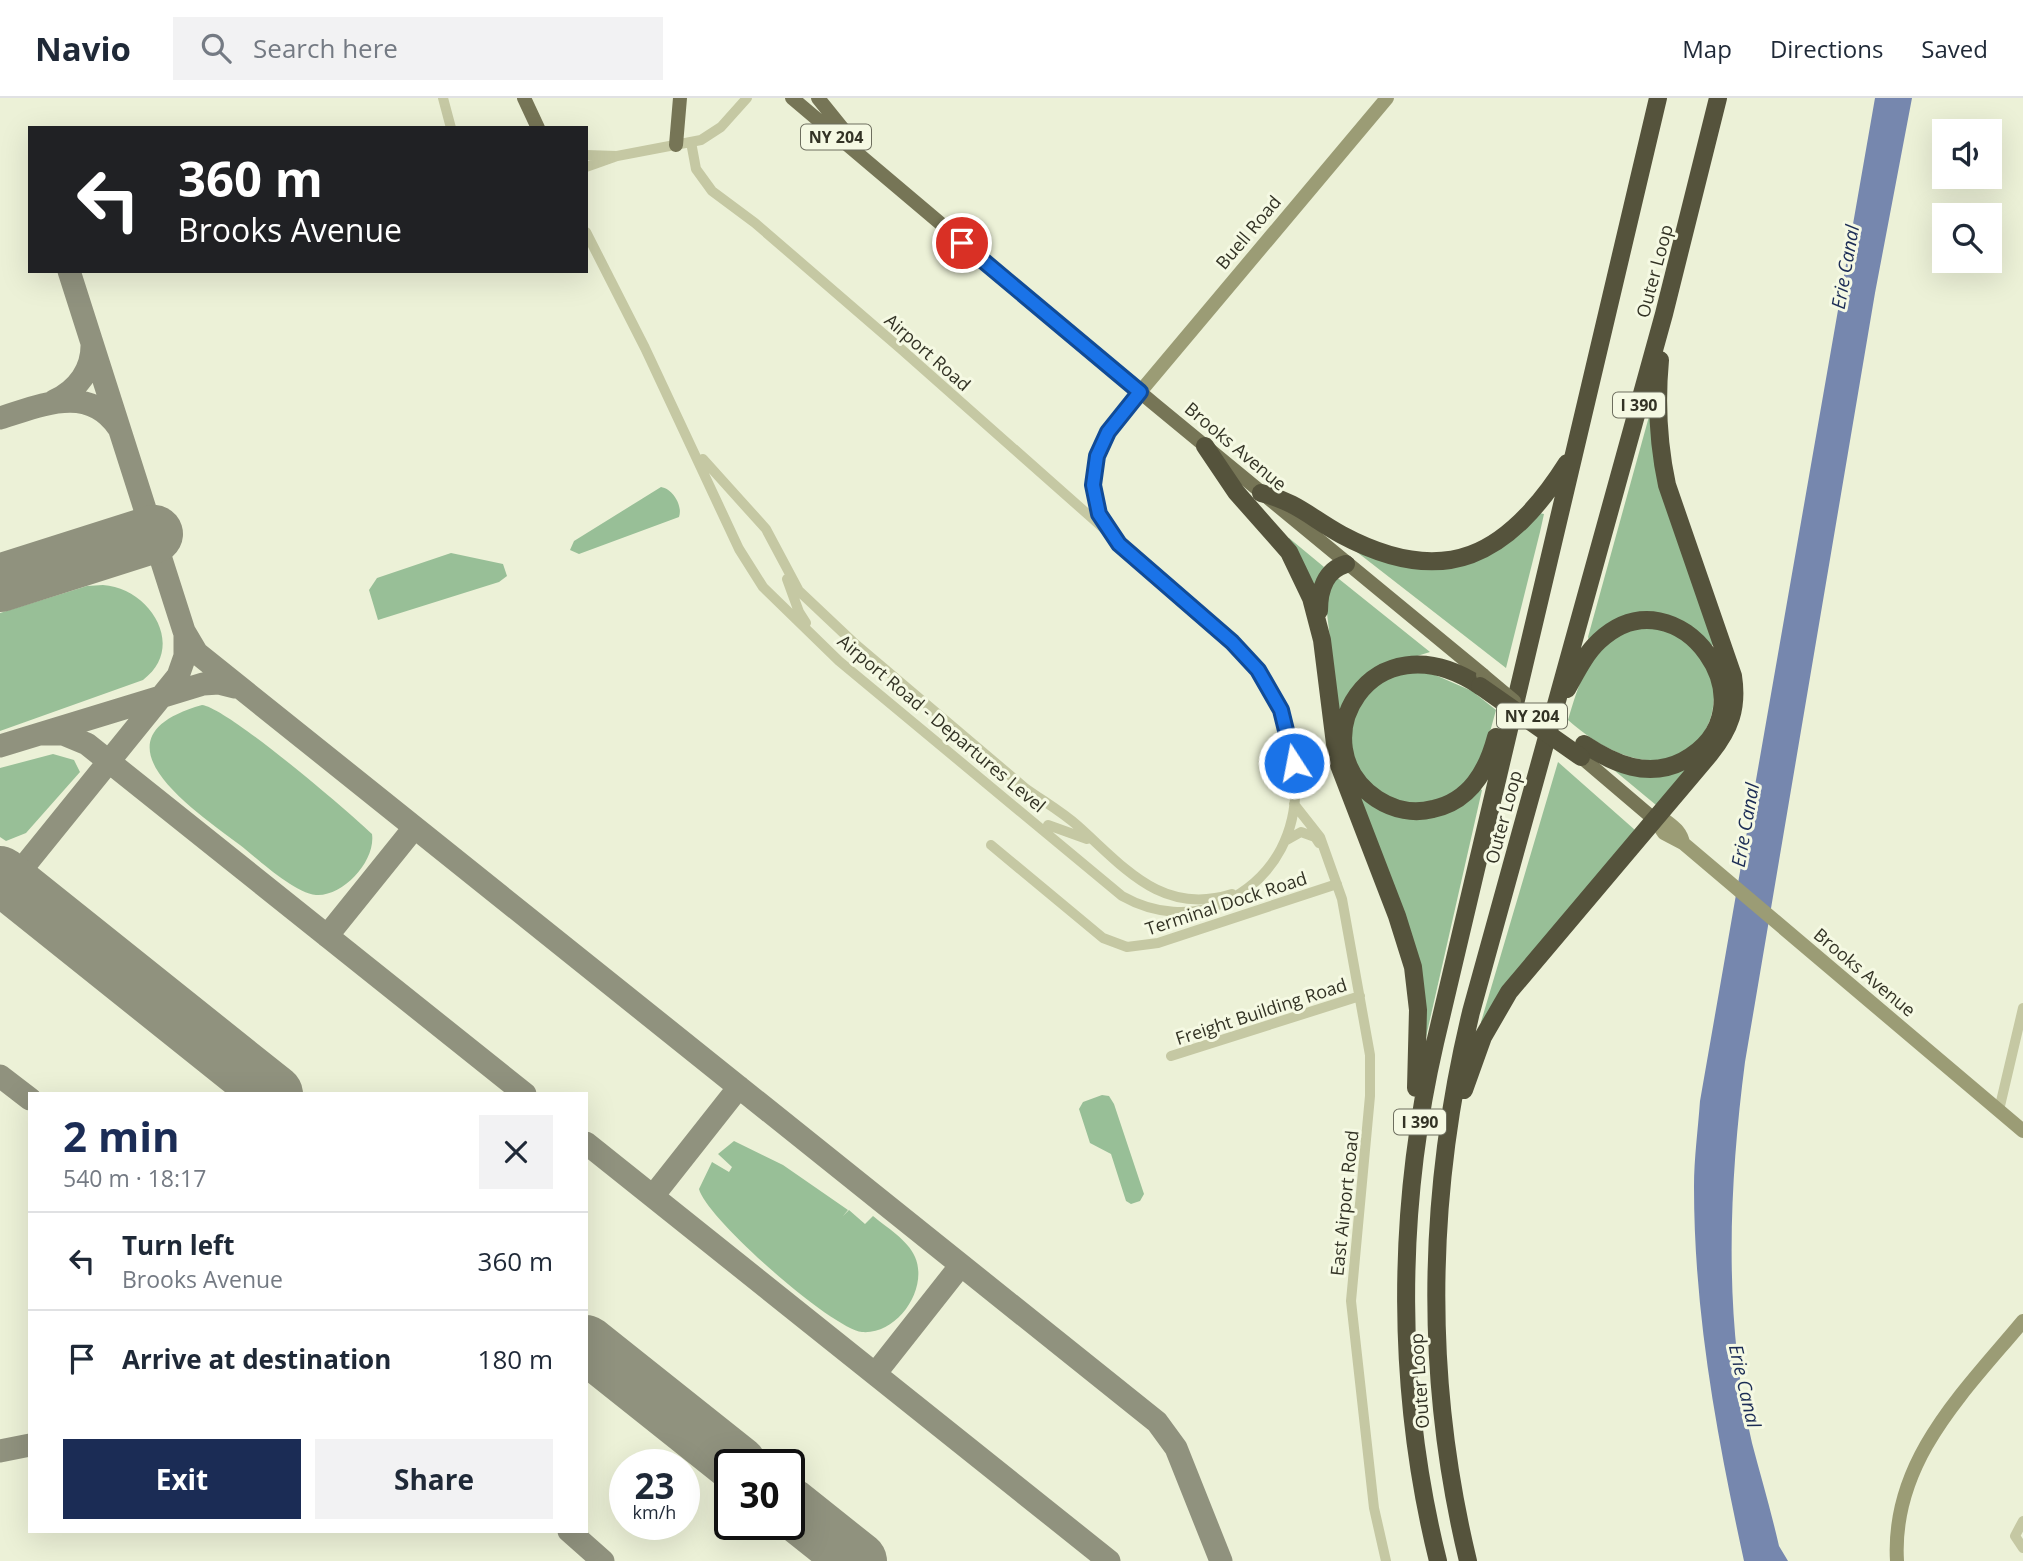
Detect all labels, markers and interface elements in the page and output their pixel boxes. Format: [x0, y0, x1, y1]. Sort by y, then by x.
search box [173, 17, 663, 80]
text: Navio [35, 26, 131, 71]
icon: search [197, 29, 235, 67]
text: Search here [253, 30, 398, 66]
text: Map [1682, 32, 1732, 65]
text: Directions [1770, 32, 1883, 65]
text: Saved [1921, 32, 1988, 65]
map controls [1932, 119, 2002, 273]
button: sound [1932, 119, 2002, 189]
road number: NY 204 [801, 124, 871, 150]
text: 360 m [178, 145, 323, 211]
icon: left [63, 154, 154, 245]
street label: Buell Road [1210, 190, 1286, 274]
button: search [1932, 203, 2002, 273]
text: Brooks Avenue [178, 208, 402, 251]
pin [932, 213, 992, 273]
street label: Outer Loop [1630, 222, 1678, 320]
water label: Erie Canal [1825, 222, 1865, 311]
icon: arrive [943, 224, 981, 262]
street label: Airport Road [880, 308, 976, 396]
road number: I 390 [1613, 392, 1665, 418]
street label: Brooks Avenue [1180, 396, 1292, 496]
street label: Airport Road - Departures Level [833, 629, 1051, 817]
road number: NY 204 [1497, 704, 1567, 729]
position arrow [1257, 726, 1331, 800]
street label: Outer Loop [1479, 768, 1527, 866]
water label: Erie Canal [1725, 780, 1765, 869]
street label: Terminal Dock Road [1142, 866, 1310, 940]
street label: Brooks Avenue [1809, 922, 1921, 1022]
street label: Freight Building Road [1172, 972, 1350, 1050]
text: 2 min [63, 1107, 180, 1164]
road number: I 390 [1394, 1110, 1446, 1134]
button: close [479, 1115, 553, 1189]
street label: East Airport Road [1324, 1129, 1364, 1277]
text: 540 m · 18:17 [63, 1162, 206, 1194]
text: Turn left [122, 1227, 234, 1263]
icon: left [63, 1242, 101, 1280]
text: 360 m [478, 1243, 553, 1279]
text: Brooks Avenue [122, 1263, 283, 1295]
street label: Outer Loop [1404, 1332, 1434, 1430]
icon: arrive [63, 1340, 101, 1378]
text: Arrive at destination [122, 1341, 391, 1377]
text: 180 m [478, 1341, 553, 1377]
water label: Erie Canal [1723, 1342, 1767, 1431]
button: Exit [63, 1439, 301, 1519]
button: Share [315, 1439, 553, 1519]
speed limit sign: 30 [714, 1449, 805, 1540]
text: 23 [634, 1462, 675, 1509]
text: km/h [633, 1500, 676, 1524]

